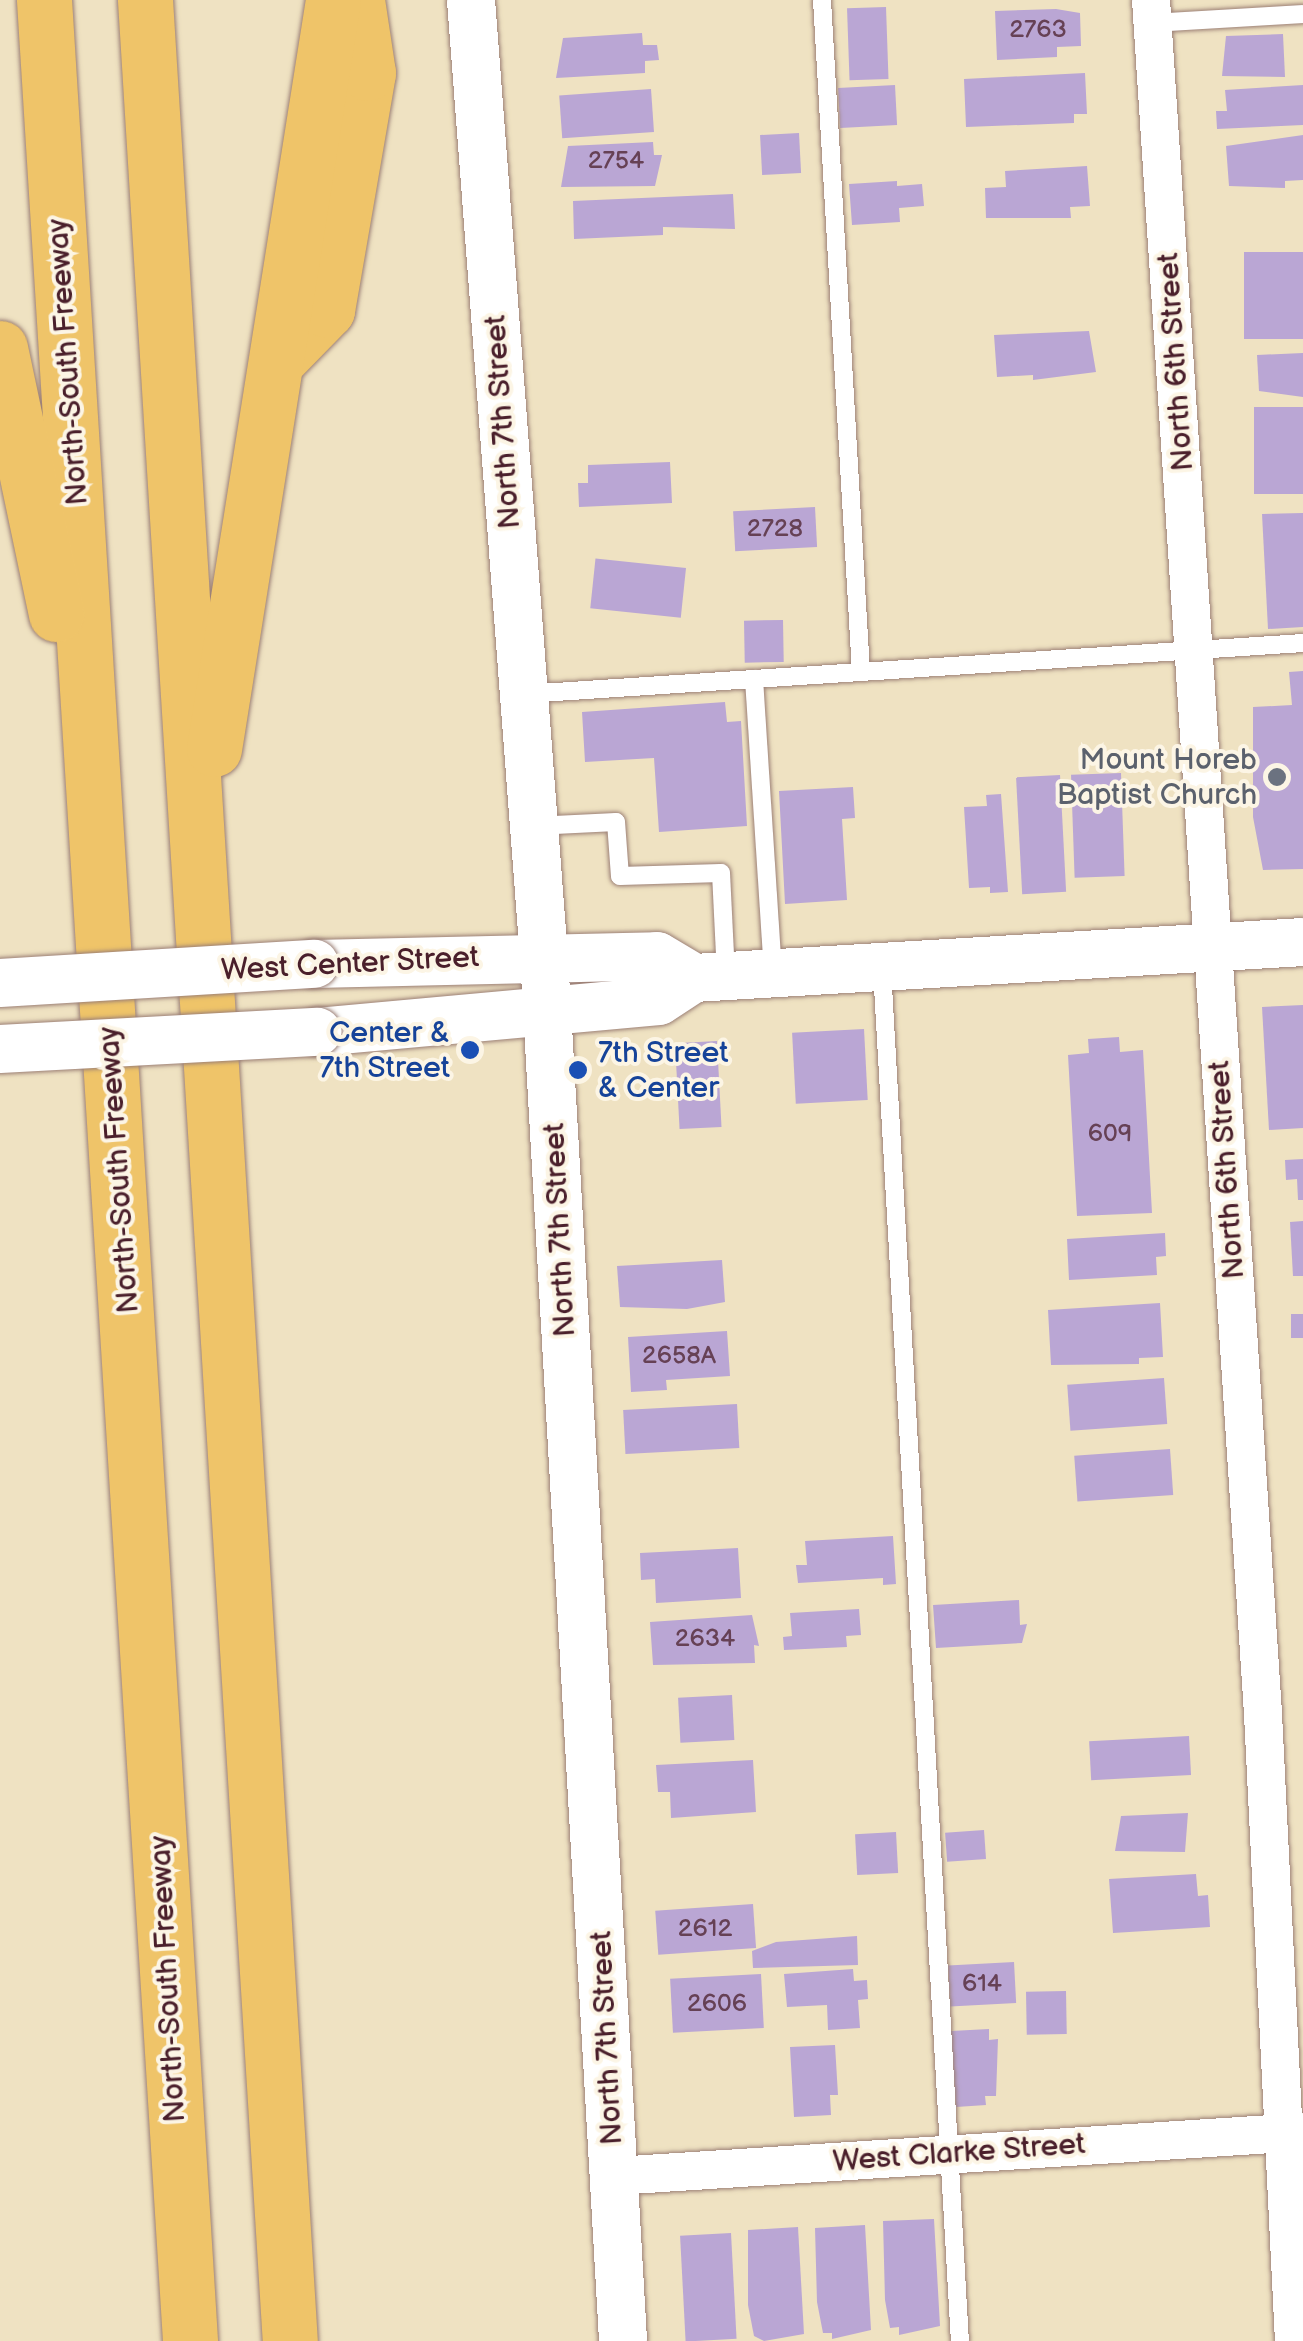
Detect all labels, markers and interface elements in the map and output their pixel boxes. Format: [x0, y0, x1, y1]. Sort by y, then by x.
house number: 2763 [1009, 15, 1067, 45]
house number: 2754 [588, 146, 644, 176]
street label: North-South Freeway [40, 217, 96, 507]
street label: North 6th Street [1150, 251, 1202, 473]
street label: North 7th Street [478, 313, 528, 531]
house number: 2728 [747, 514, 803, 544]
place label: Mount Horeb Baptist Church [1057, 742, 1257, 812]
marker: Mount Horeb Baptist Church [1266, 766, 1288, 788]
street label: West Center Street [220, 939, 480, 989]
place label: Center & 7th Street [319, 1015, 450, 1086]
street label: North-South Freeway [91, 1025, 147, 1315]
place label: 7th Street & Center [598, 1035, 729, 1106]
marker: Center & 7th Street [459, 1039, 481, 1061]
marker: 7th Street & Center [567, 1059, 589, 1081]
street label: North 6th Street [1201, 1059, 1253, 1281]
house number: 609 [1088, 1119, 1132, 1149]
street label: North 7th Street [536, 1121, 584, 1339]
house number: 2658A [642, 1341, 716, 1371]
house number: 2634 [675, 1624, 735, 1654]
street label: North-South Freeway [143, 1835, 193, 2123]
house number: 2612 [678, 1914, 732, 1944]
street label: North 7th Street [583, 1929, 631, 2147]
house number: 614 [962, 1969, 1002, 1999]
house number: 2606 [687, 1989, 747, 2019]
street label: West Clarke Street [831, 2126, 1087, 2180]

